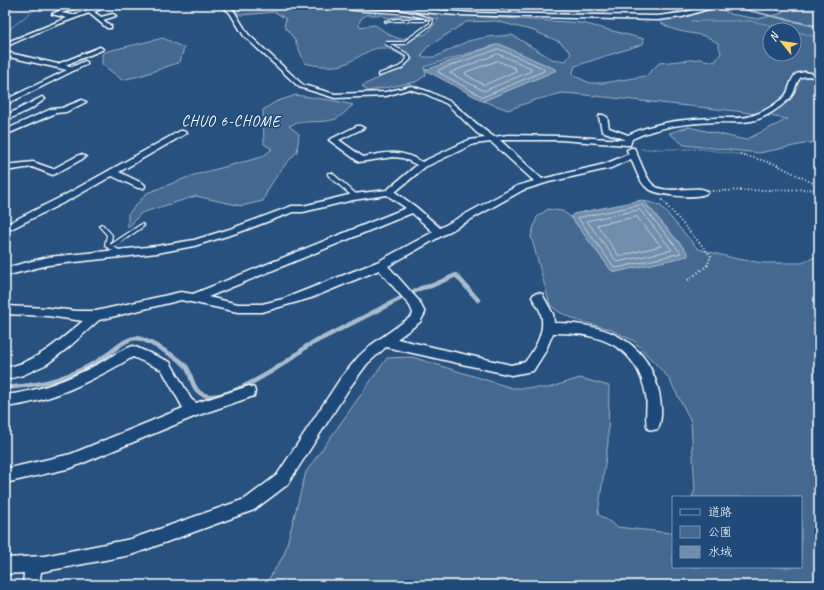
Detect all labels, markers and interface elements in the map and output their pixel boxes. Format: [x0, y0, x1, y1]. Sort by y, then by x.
north arrow [762, 22, 802, 62]
text: N [766, 29, 782, 43]
district label: CHUO 6-CHOME [181, 112, 282, 131]
legend [672, 496, 802, 568]
text: 道路 [708, 504, 732, 520]
text: 公園 [708, 524, 732, 540]
text: 水域 [708, 544, 732, 560]

